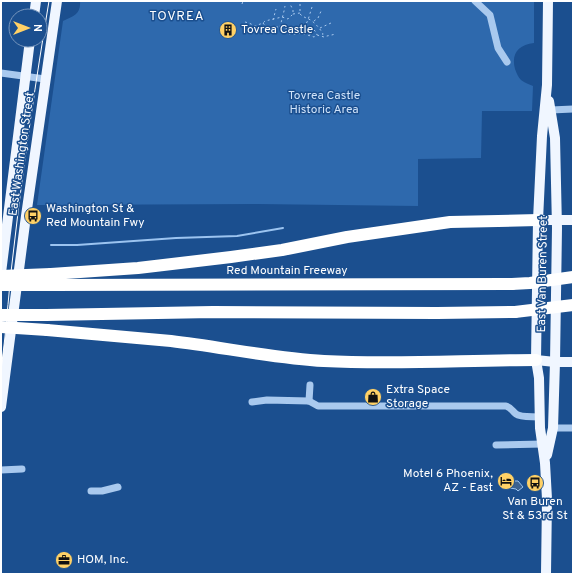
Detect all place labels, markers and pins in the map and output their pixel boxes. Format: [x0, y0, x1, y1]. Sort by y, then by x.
building icon: Tovrea Castle [218, 20, 238, 40]
place label: Tovrea Castle [241, 22, 313, 38]
place label: Washington St & Red Mountain Fwy [46, 201, 145, 231]
bus stop icon: Washington St & Red Mountain Fwy [23, 206, 43, 226]
place label: Extra Space Storage [386, 382, 450, 412]
shop icon: Extra Space Storage [363, 387, 383, 407]
place label: Motel 6 Phoenix, AZ - East [403, 466, 493, 496]
hotel icon: Motel 6 Phoenix, AZ - East [496, 471, 516, 491]
bus stop icon: Van Buren St & 53rd St [525, 473, 545, 493]
place label: Van Buren St & 53rd St [502, 494, 568, 524]
office icon: HOM, Inc. [54, 550, 74, 570]
place label: HOM, Inc. [77, 552, 129, 568]

